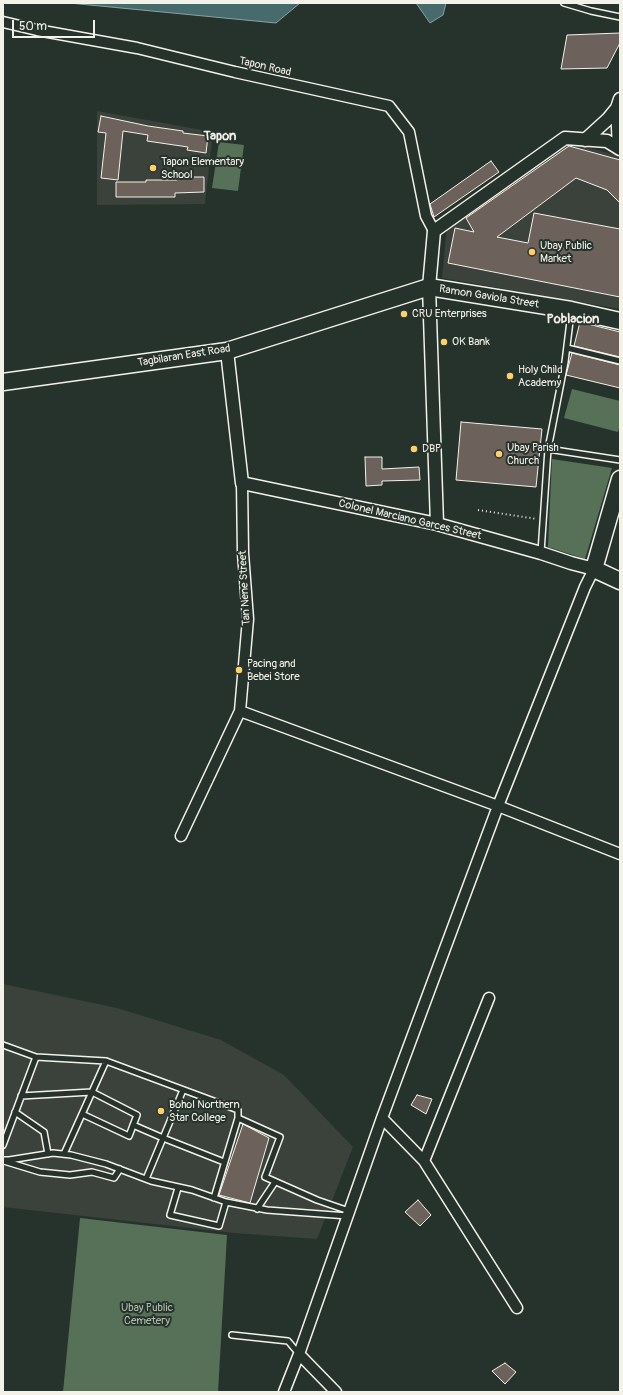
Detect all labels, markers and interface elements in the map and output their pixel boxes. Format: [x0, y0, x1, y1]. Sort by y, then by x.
scale bar [14, 12, 97, 38]
text: 50 m [19, 19, 47, 34]
street label: Tapon Road [238, 55, 292, 79]
district label: Tapon [204, 129, 236, 145]
place label: Tapon Elementary School [161, 155, 244, 181]
marker: Tapon Elementary School [148, 163, 158, 173]
place label: Ubay Public Market [540, 239, 592, 265]
marker: Ubay Public Market [527, 247, 537, 257]
street label: Ramon Gaviola Street [438, 283, 540, 311]
place label: CRU Enterprises [412, 307, 487, 321]
marker: CRU Enterprises [399, 309, 409, 319]
district label: Poblacion [547, 312, 599, 328]
place label: OK Bank [452, 335, 490, 349]
marker: OK Bank [439, 337, 449, 347]
street label: Tagbilaran East Road [137, 342, 231, 370]
place label: Holy Child Academy [518, 363, 563, 389]
marker: Holy Child Academy [505, 371, 515, 381]
place label: Ubay Parish Church [507, 441, 559, 467]
place label: DBP [422, 442, 441, 456]
marker: DBP [409, 444, 419, 454]
marker: Ubay Parish Church [494, 449, 504, 459]
street label: Colonel Marciano Garces Street [337, 497, 483, 543]
street label: Tan Nene Street [236, 550, 254, 626]
place label: Pacing and Bebei Store [247, 657, 300, 683]
marker: Pacing and Bebei Store [234, 665, 244, 675]
place label: Bohol Northern Star College [169, 1098, 240, 1124]
marker: Bohol Northern Star College [156, 1106, 166, 1116]
park label: Ubay Public Cemetery [121, 1301, 173, 1327]

